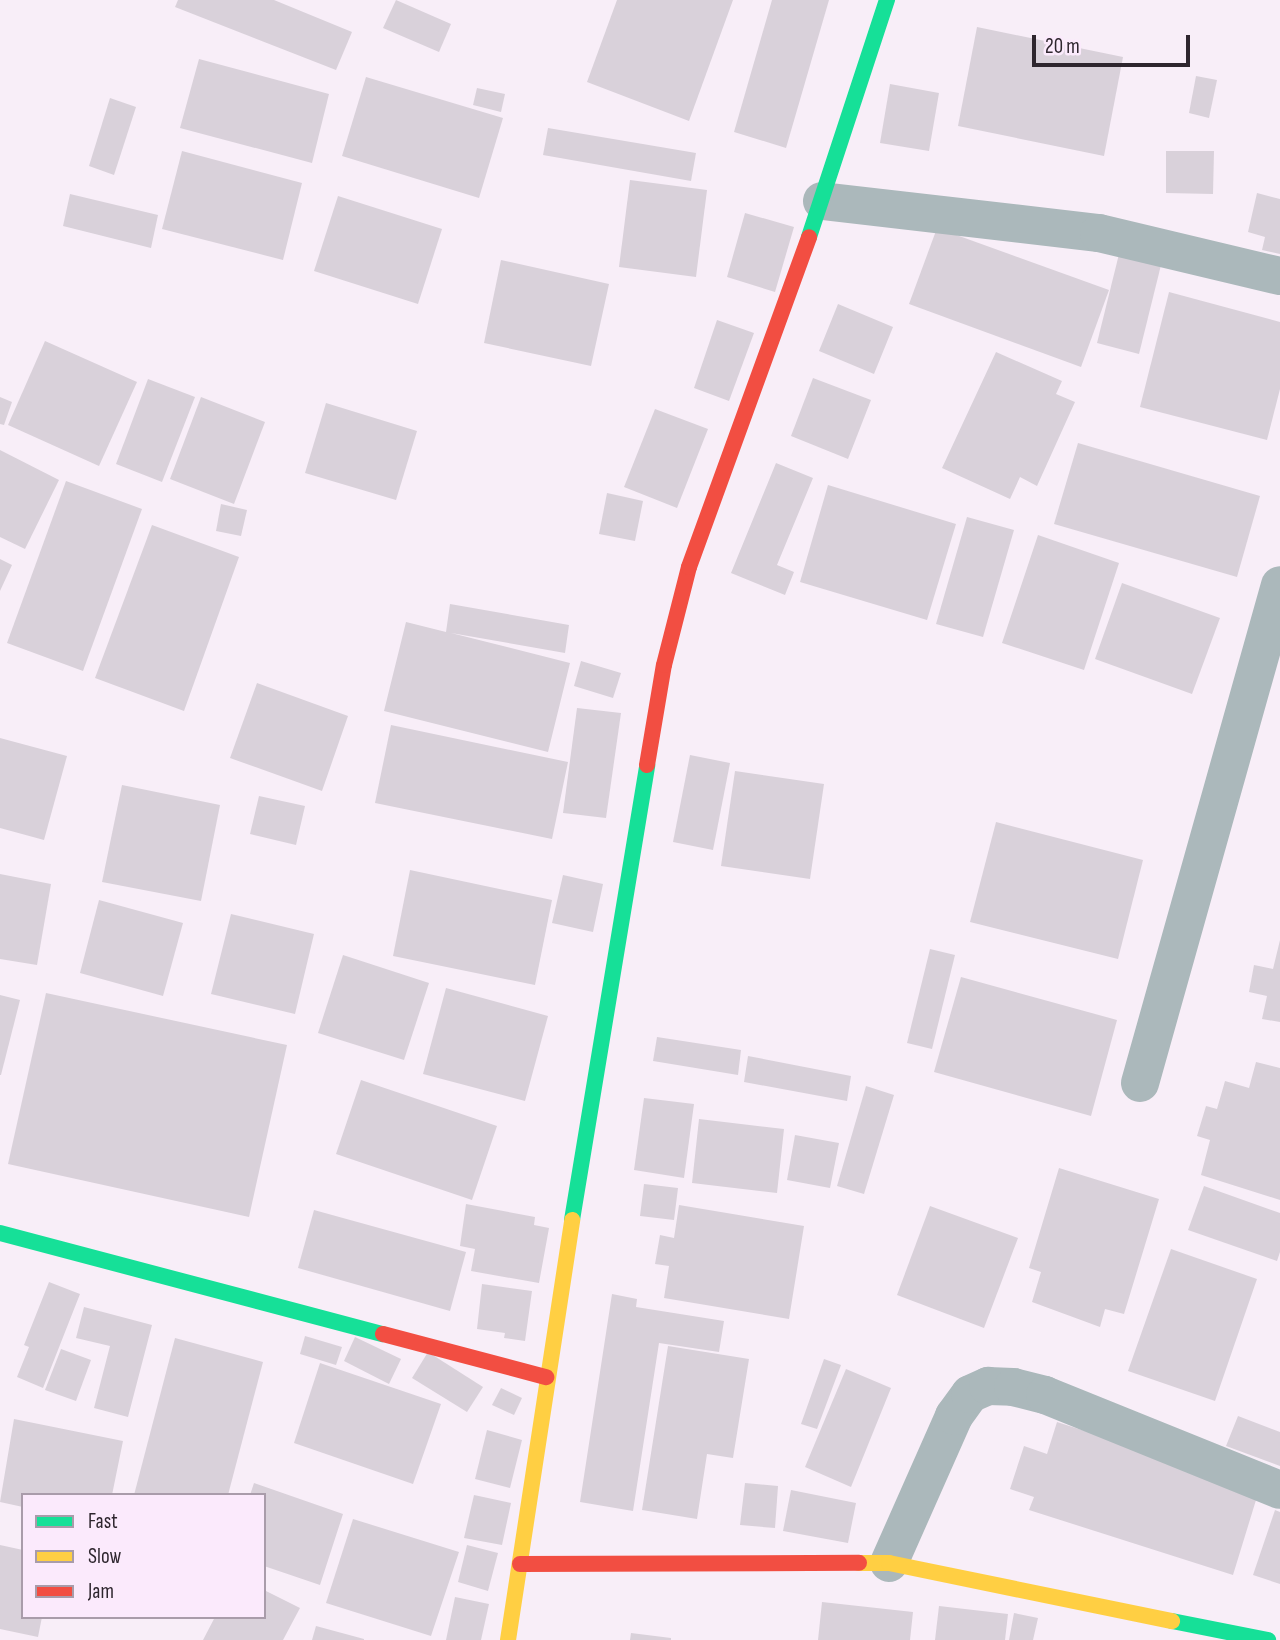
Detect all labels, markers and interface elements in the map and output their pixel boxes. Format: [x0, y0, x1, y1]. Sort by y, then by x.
scale bar [1035, 21, 1192, 65]
text: 20 m [1045, 34, 1080, 59]
legend [21, 1493, 266, 1619]
text: Fast [88, 1509, 118, 1534]
text: Slow [88, 1544, 121, 1569]
text: Jam [88, 1579, 114, 1604]

